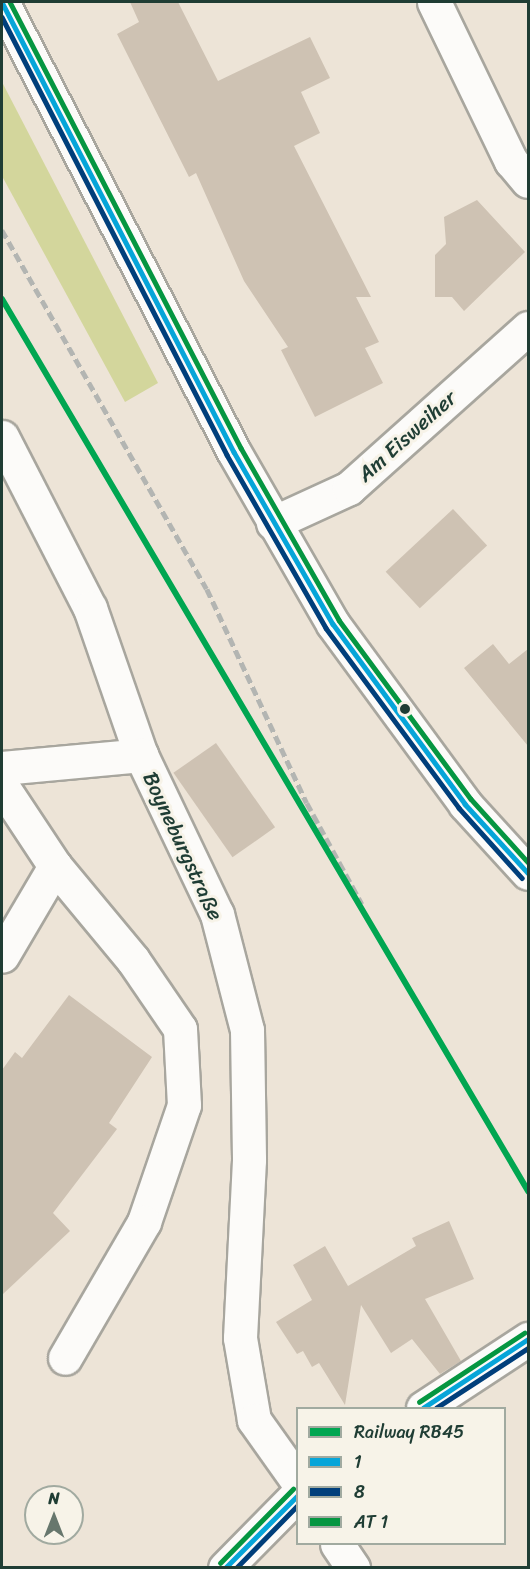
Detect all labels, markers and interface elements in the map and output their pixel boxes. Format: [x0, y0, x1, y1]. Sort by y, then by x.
street label: Am Eisweiher [352, 385, 462, 487]
unlabelled marker [399, 703, 411, 715]
street label: Boyneburgstraße [138, 768, 228, 924]
legend [296, 1407, 506, 1545]
text: Railway RB45 [354, 1416, 464, 1448]
text: 1 [354, 1446, 362, 1478]
text: 8 [354, 1476, 365, 1508]
text: N [48, 1484, 60, 1513]
north arrow [24, 1485, 84, 1545]
text: AT 1 [354, 1506, 388, 1538]

